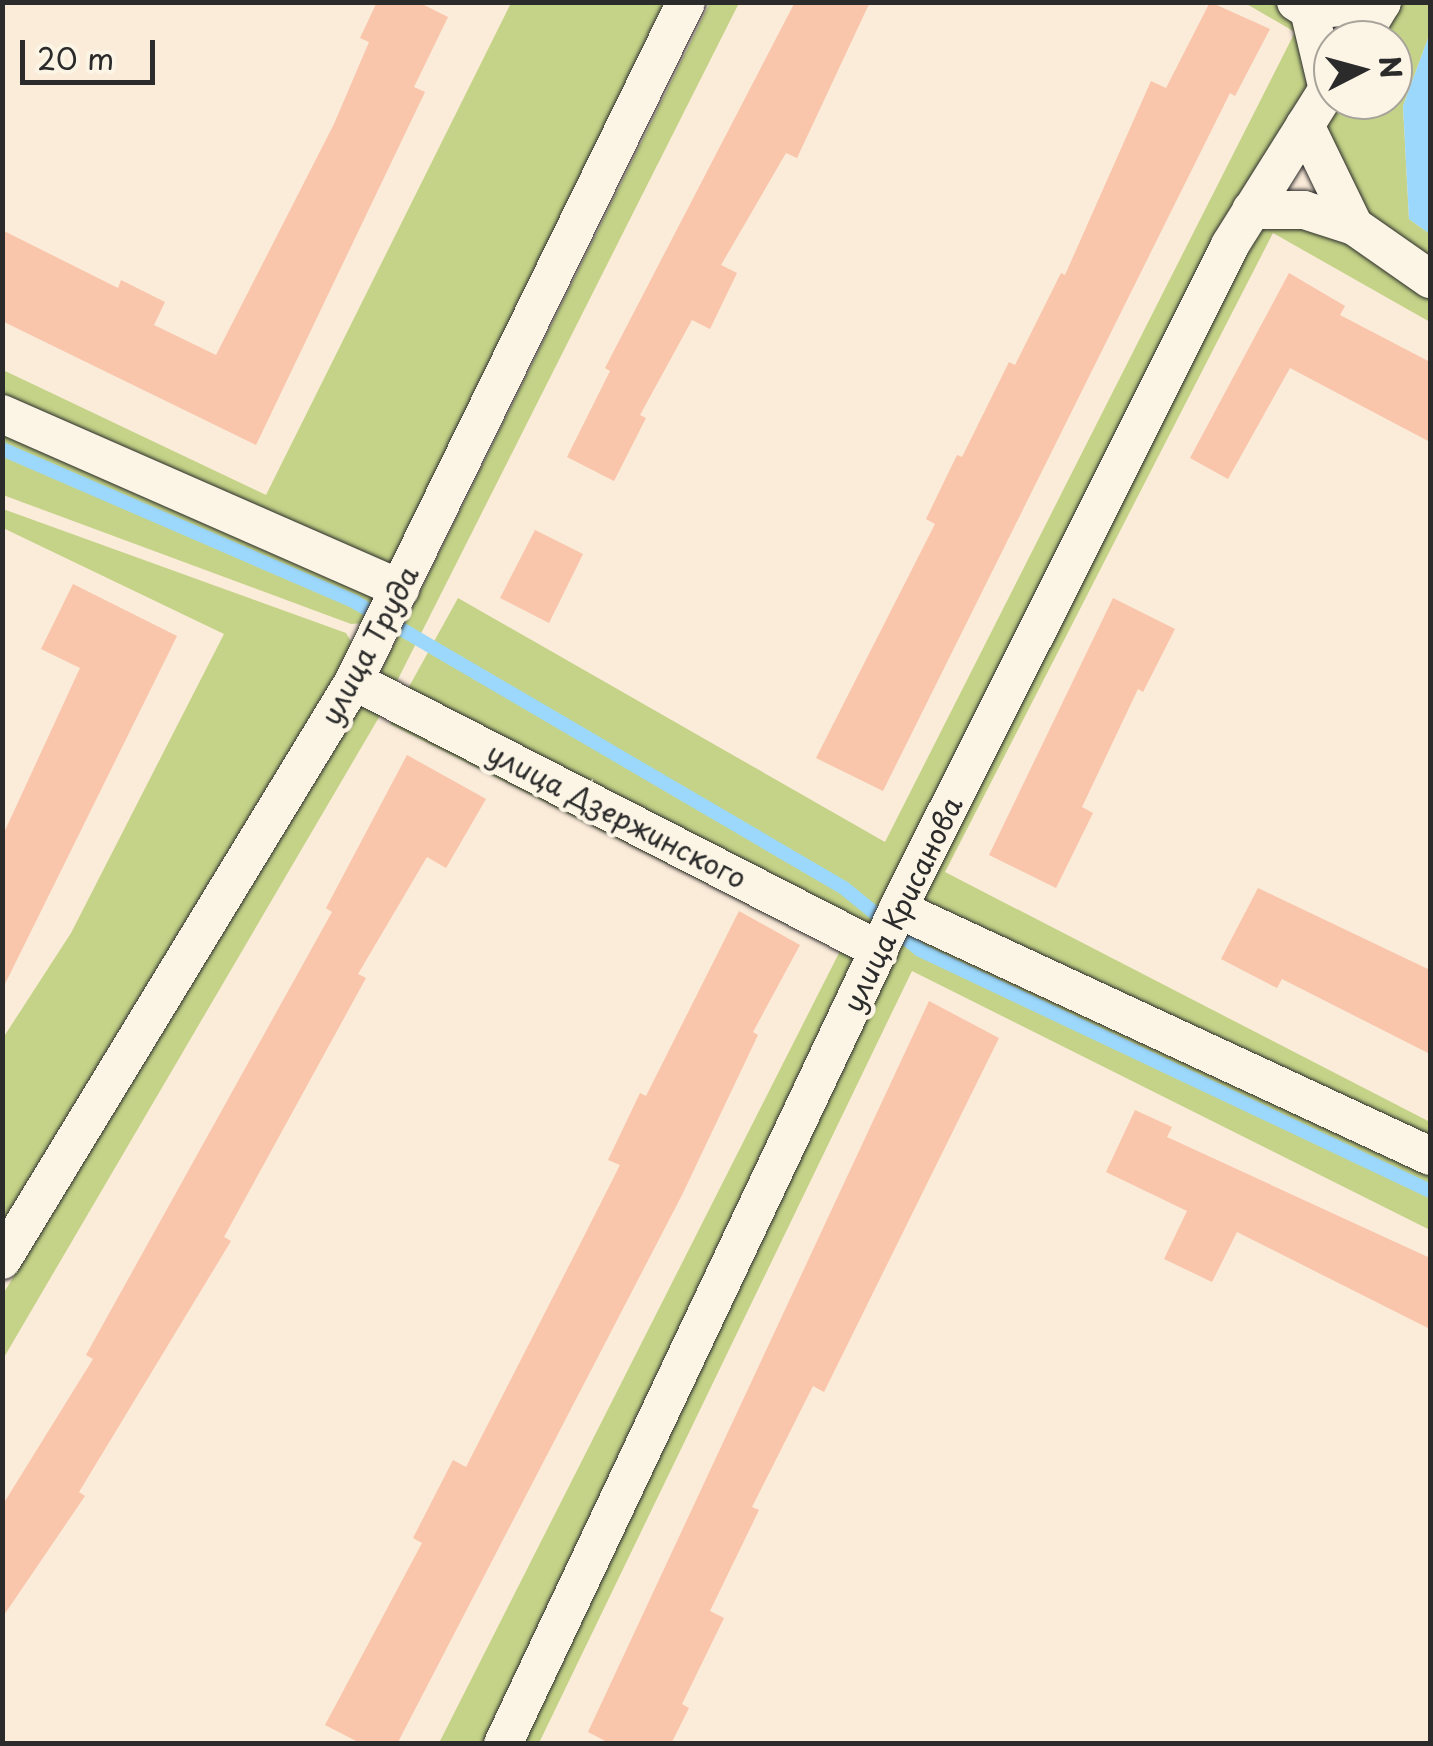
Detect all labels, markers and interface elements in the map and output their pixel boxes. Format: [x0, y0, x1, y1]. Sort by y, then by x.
scale bar [25, 20, 160, 82]
north arrow [1313, 20, 1413, 120]
text: 20 m [37, 35, 114, 80]
text: N [1369, 54, 1414, 80]
street label: улица Труда [313, 559, 425, 731]
street label: улица Дзержинского [481, 735, 753, 895]
street label: улица Крисанова [835, 790, 969, 1018]

